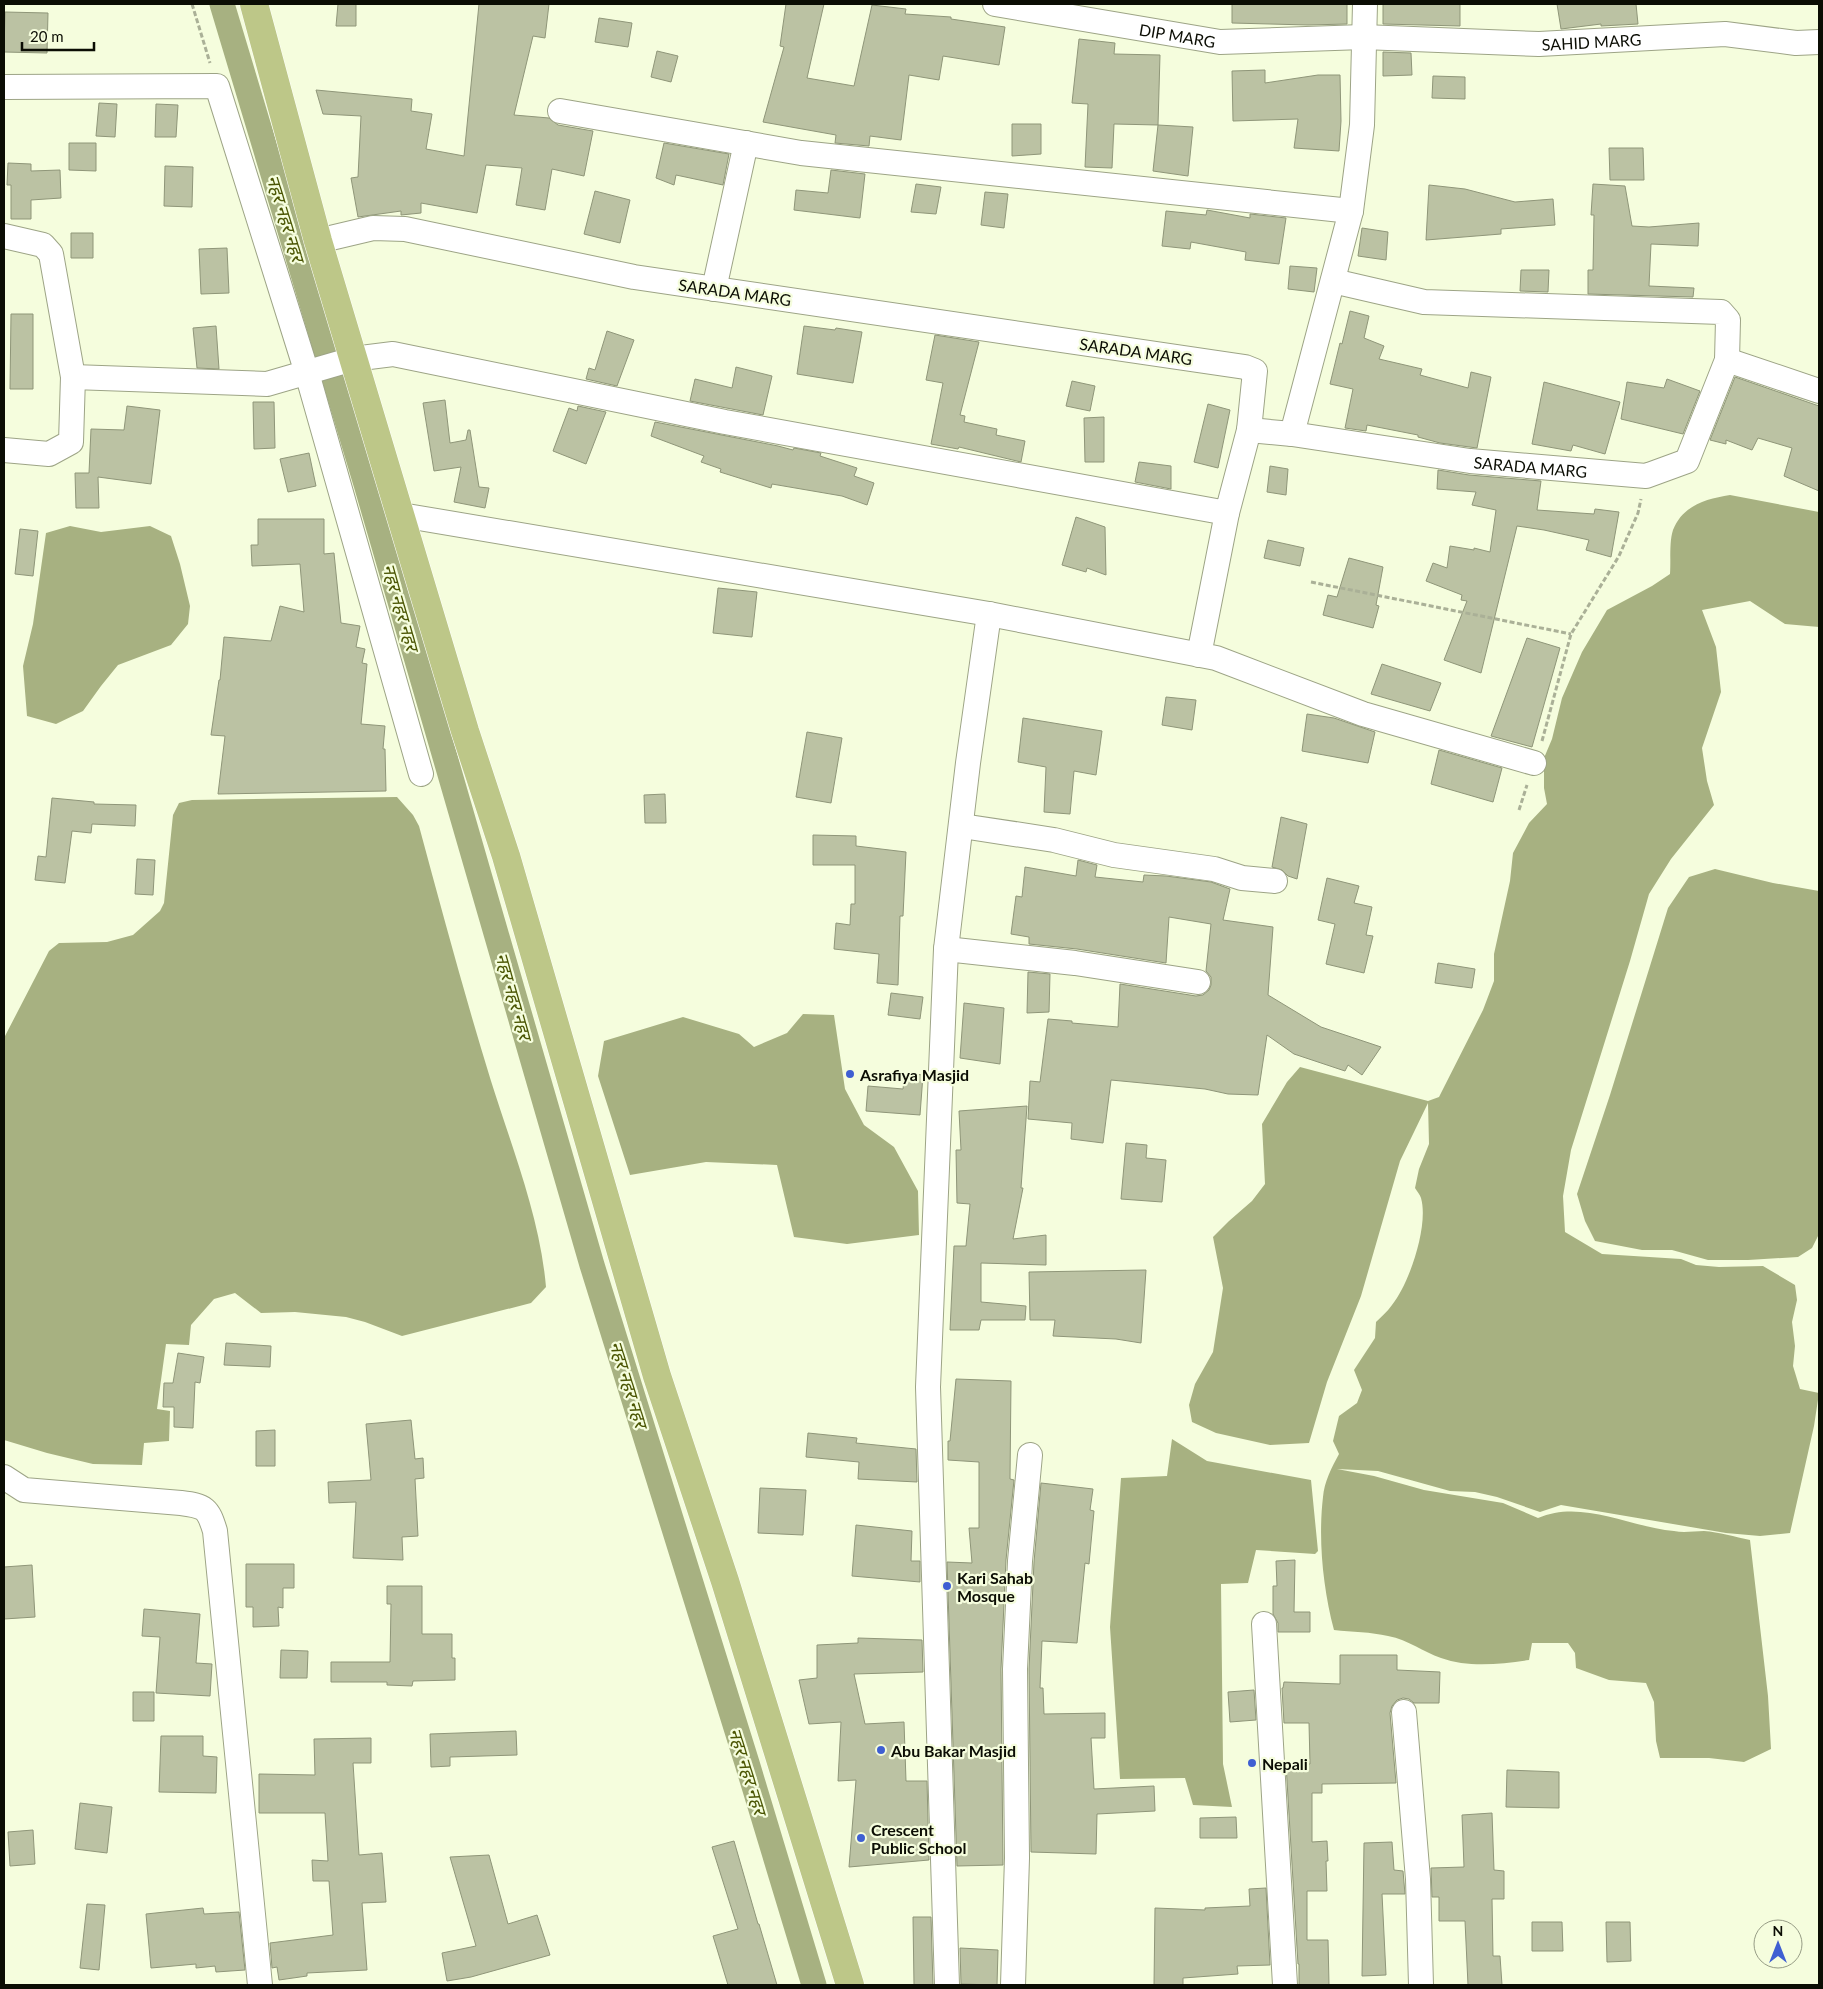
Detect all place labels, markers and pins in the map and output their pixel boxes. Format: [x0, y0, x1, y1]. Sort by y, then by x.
place label: Asrafiya Masjid [859, 1065, 969, 1084]
marker: Asrafiya Masjid [844, 1068, 856, 1080]
place label: Kari Sahab Mosque [957, 1568, 1033, 1605]
marker: Kari Sahab Mosque [941, 1580, 953, 1592]
place label: Abu Bakar Masjid [890, 1741, 1016, 1760]
marker: Abu Bakar Masjid [875, 1744, 887, 1756]
place label: Nepali [1262, 1754, 1308, 1773]
marker: Nepali [1246, 1757, 1258, 1769]
place label: Crescent Public School [871, 1820, 966, 1857]
marker: Crescent Public School [855, 1832, 867, 1844]

